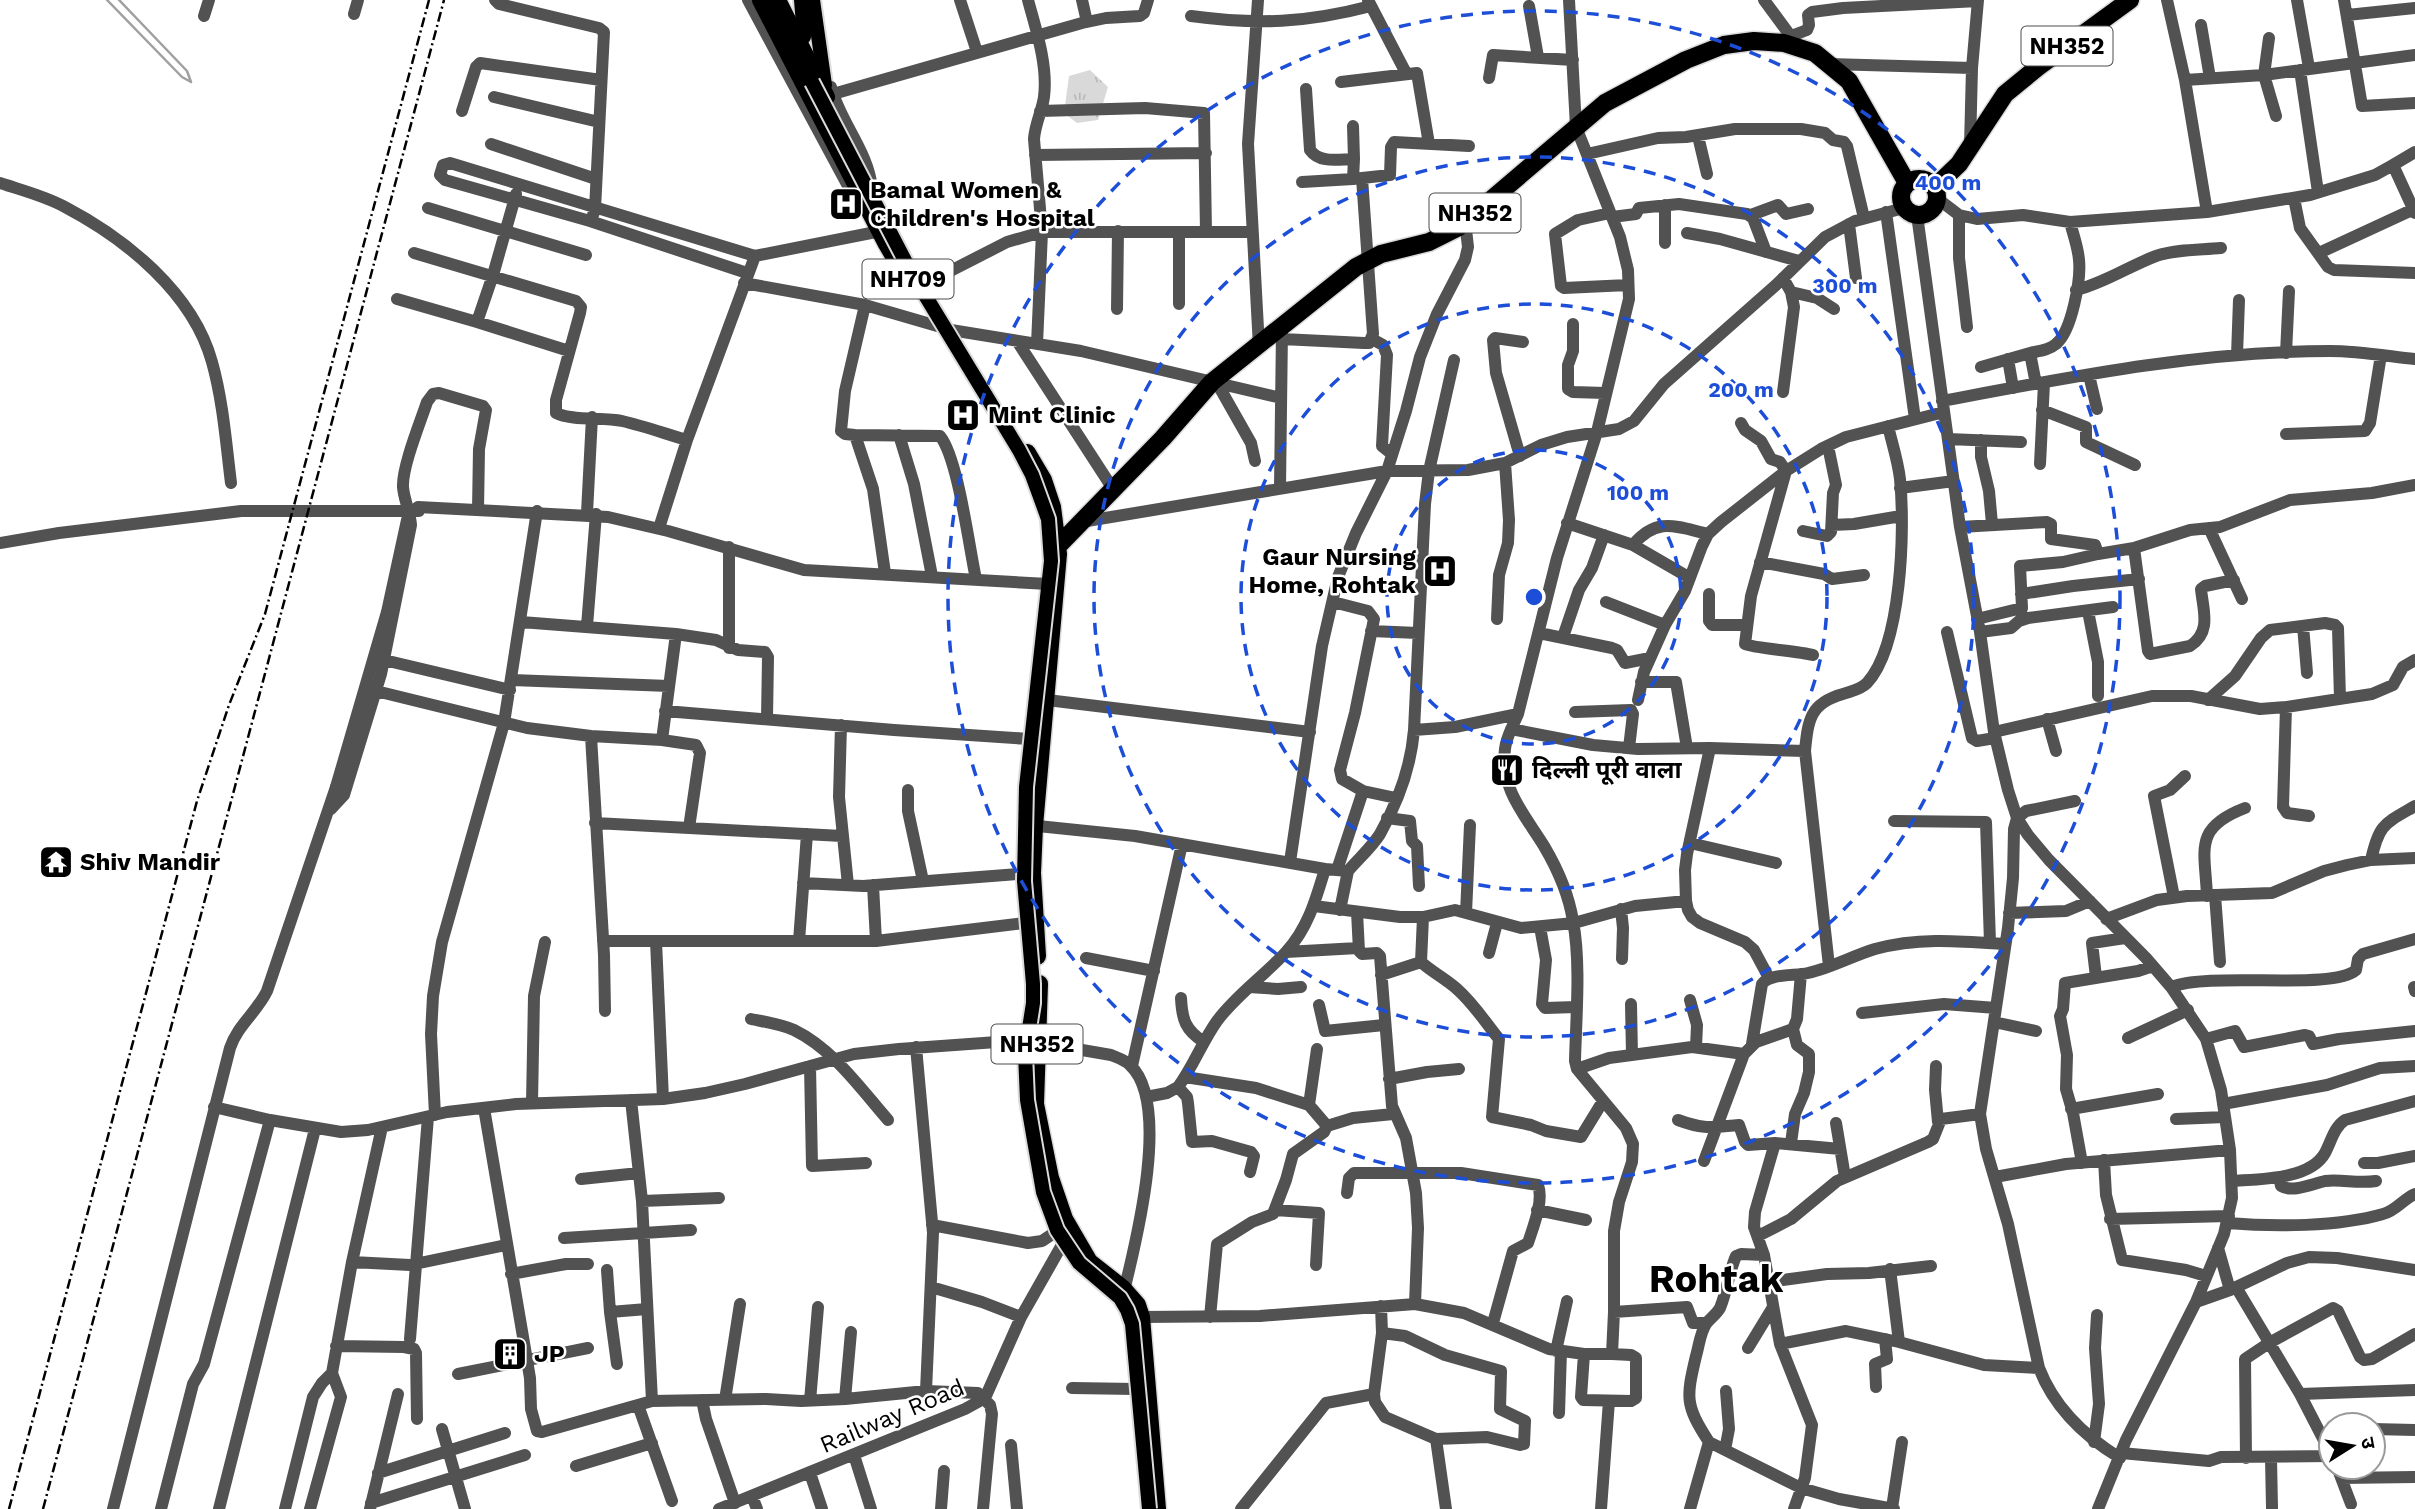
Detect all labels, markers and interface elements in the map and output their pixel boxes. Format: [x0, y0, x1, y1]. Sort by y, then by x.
road number: NH352 [2022, 26, 2112, 66]
text: 400 m [1915, 170, 1981, 195]
place label: Bamal Women & Children's Hospital [870, 176, 1095, 232]
hospital icon: Bamal Women & Children's Hospital [827, 185, 865, 223]
road number: NH352 [1430, 194, 1520, 232]
road number: NH709 [862, 260, 954, 298]
text: 300 m [1812, 273, 1878, 298]
text: 200 m [1708, 377, 1774, 402]
hospital icon: Mint Clinic [944, 396, 982, 434]
place label: Mint Clinic [988, 401, 1116, 429]
text: 100 m [1607, 480, 1669, 505]
place label: Gaur Nursing Home, Rohtak [1249, 543, 1417, 599]
hospital icon: Gaur Nursing Home, Rohtak [1421, 552, 1459, 590]
centre of rings [1522, 585, 1546, 609]
restaurant icon: दिल्ली पूरी वाला [1488, 751, 1526, 789]
place label: दिल्ली पूरी वाला [1532, 756, 1682, 785]
temple icon: Shiv Mandir [37, 843, 75, 881]
place label: Shiv Mandir [80, 848, 221, 876]
road number: NH352 [992, 1024, 1082, 1064]
district label: Rohtak [1649, 1257, 1784, 1301]
building icon: JP [491, 1335, 529, 1373]
place label: JP [534, 1340, 565, 1368]
street label: Railway Road [816, 1373, 968, 1459]
north arrow [2317, 1411, 2387, 1481]
text: उ [2356, 1435, 2381, 1451]

